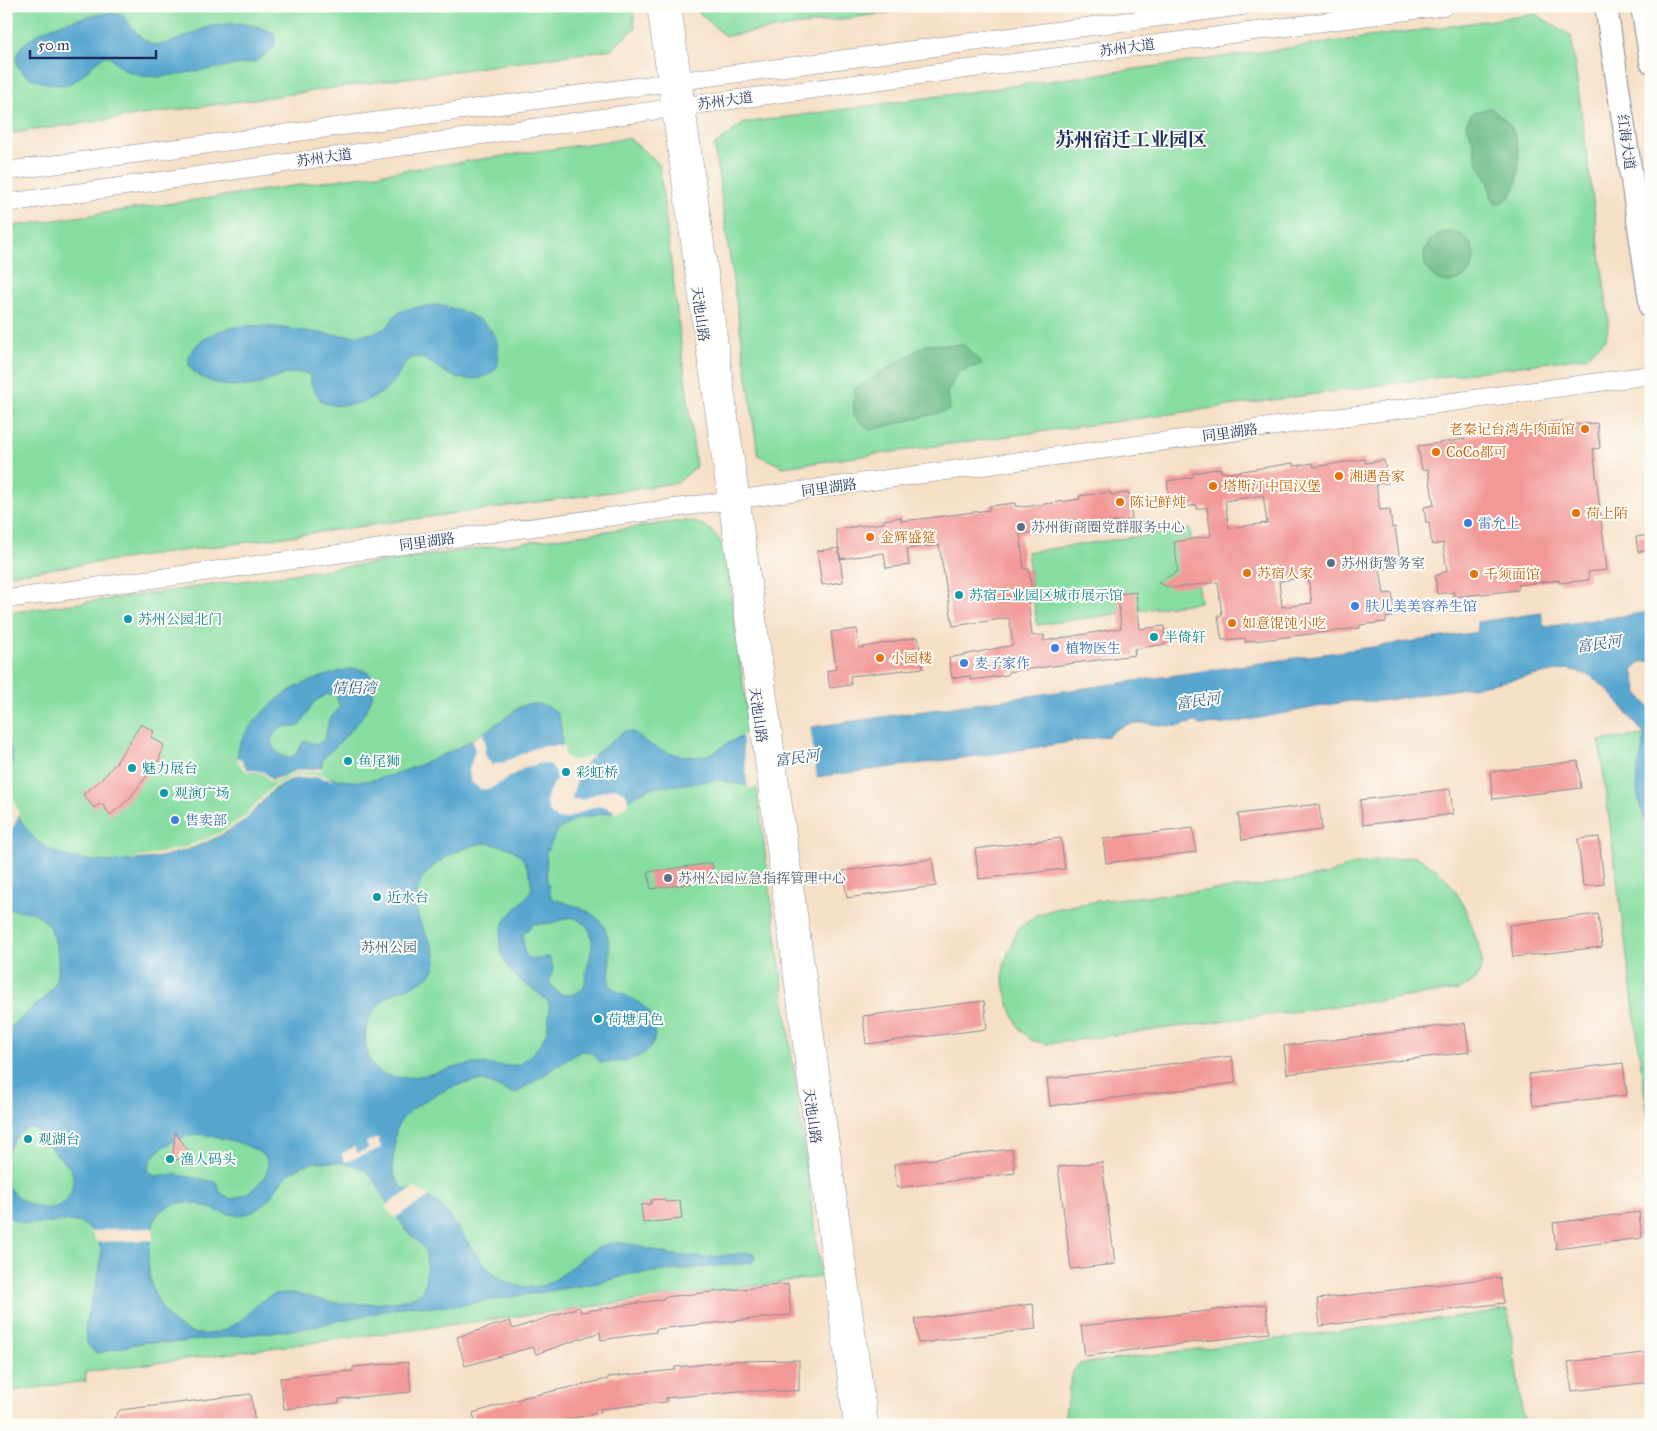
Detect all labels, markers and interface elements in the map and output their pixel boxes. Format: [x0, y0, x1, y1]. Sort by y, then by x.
scale bar [30, 28, 156, 60]
text: 50 m [38, 36, 70, 54]
street label: 苏州大道 [1098, 36, 1156, 60]
street label: 苏州大道 [696, 89, 754, 113]
street label: 红海大道 [1614, 113, 1638, 171]
district label: 苏州宿迁工业园区 [1055, 128, 1207, 151]
street label: 苏州大道 [295, 146, 353, 170]
street label: 天池山路 [688, 285, 712, 343]
street label: 同里湖路 [1201, 421, 1259, 445]
place label: 老秦记台湾牛肉面馆 [1449, 421, 1575, 438]
marker: 老秦记台湾牛肉面馆 [1579, 423, 1591, 435]
place label: CoCo都可 [1446, 444, 1507, 461]
marker: CoCo都可 [1430, 446, 1442, 458]
place label: 湘遇吾家 [1349, 468, 1405, 485]
marker: 湘遇吾家 [1333, 470, 1345, 482]
street label: 同里湖路 [800, 476, 858, 500]
place label: 塔斯汀中国汉堡 [1223, 478, 1321, 495]
marker: 塔斯汀中国汉堡 [1207, 480, 1219, 492]
place label: 陈记鲜炖 [1130, 494, 1186, 511]
marker: 陈记鲜炖 [1114, 496, 1126, 508]
place label: 荷上陌 [1586, 505, 1628, 522]
marker: 荷上陌 [1570, 507, 1582, 519]
place label: 雷允上 [1478, 515, 1520, 532]
marker: 雷允上 [1462, 517, 1474, 529]
place label: 苏州街商圈党群服务中心 [1031, 519, 1185, 536]
marker: 苏州街商圈党群服务中心 [1015, 521, 1027, 533]
place label: 金辉盛筵 [880, 529, 936, 546]
street label: 同里湖路 [398, 530, 456, 554]
marker: 金辉盛筵 [864, 531, 876, 543]
place label: 苏州街警务室 [1341, 555, 1425, 572]
marker: 苏州街警务室 [1325, 557, 1337, 569]
place label: 苏宿人家 [1257, 565, 1313, 582]
place label: 千须面馆 [1484, 566, 1540, 583]
marker: 苏宿人家 [1241, 567, 1253, 579]
marker: 千须面馆 [1468, 568, 1480, 580]
place label: 苏宿工业园区城市展示馆 [969, 587, 1123, 604]
marker: 苏宿工业园区城市展示馆 [953, 589, 965, 601]
place label: 肤儿美美容养生馆 [1365, 598, 1477, 615]
marker: 肤儿美美容养生馆 [1349, 600, 1361, 612]
place label: 苏州公园北门 [138, 611, 222, 628]
marker: 苏州公园北门 [122, 613, 134, 625]
place label: 如意馄饨小吃 [1242, 615, 1326, 632]
marker: 如意馄饨小吃 [1226, 617, 1238, 629]
place label: 半倚轩 [1164, 629, 1206, 646]
marker: 半倚轩 [1148, 631, 1160, 643]
water label: 富民河 [1575, 632, 1625, 656]
place label: 植物医生 [1065, 640, 1121, 657]
marker: 植物医生 [1049, 642, 1061, 654]
place label: 小园楼 [890, 650, 932, 667]
marker: 小园楼 [874, 652, 886, 664]
place label: 麦子家作 [974, 655, 1030, 672]
marker: 麦子家作 [958, 657, 970, 669]
water label: 情侣湾 [331, 679, 379, 697]
street label: 天池山路 [746, 686, 770, 744]
water label: 富民河 [1174, 689, 1224, 713]
water label: 富民河 [773, 746, 823, 770]
place label: 鱼尾狮 [358, 753, 400, 770]
marker: 鱼尾狮 [342, 755, 354, 767]
place label: 魅力展台 [142, 760, 198, 777]
marker: 魅力展台 [126, 762, 138, 774]
place label: 彩虹桥 [576, 764, 618, 781]
marker: 彩虹桥 [560, 766, 572, 778]
place label: 观演广场 [174, 785, 230, 802]
marker: 观演广场 [158, 787, 170, 799]
place label: 售卖部 [185, 812, 227, 829]
marker: 售卖部 [169, 814, 181, 826]
place label: 苏州公园应急指挥管理中心 [678, 870, 846, 887]
marker: 苏州公园应急指挥管理中心 [662, 872, 674, 884]
place label: 近水台 [387, 889, 429, 906]
marker: 近水台 [371, 891, 383, 903]
park label: 苏州公园 [361, 939, 417, 956]
place label: 荷塘月色 [608, 1011, 664, 1028]
marker: 荷塘月色 [592, 1013, 604, 1025]
street label: 天池山路 [800, 1087, 824, 1145]
place label: 观湖台 [38, 1131, 80, 1148]
marker: 观湖台 [22, 1133, 34, 1145]
place label: 渔人码头 [180, 1151, 236, 1168]
marker: 渔人码头 [164, 1153, 176, 1165]

